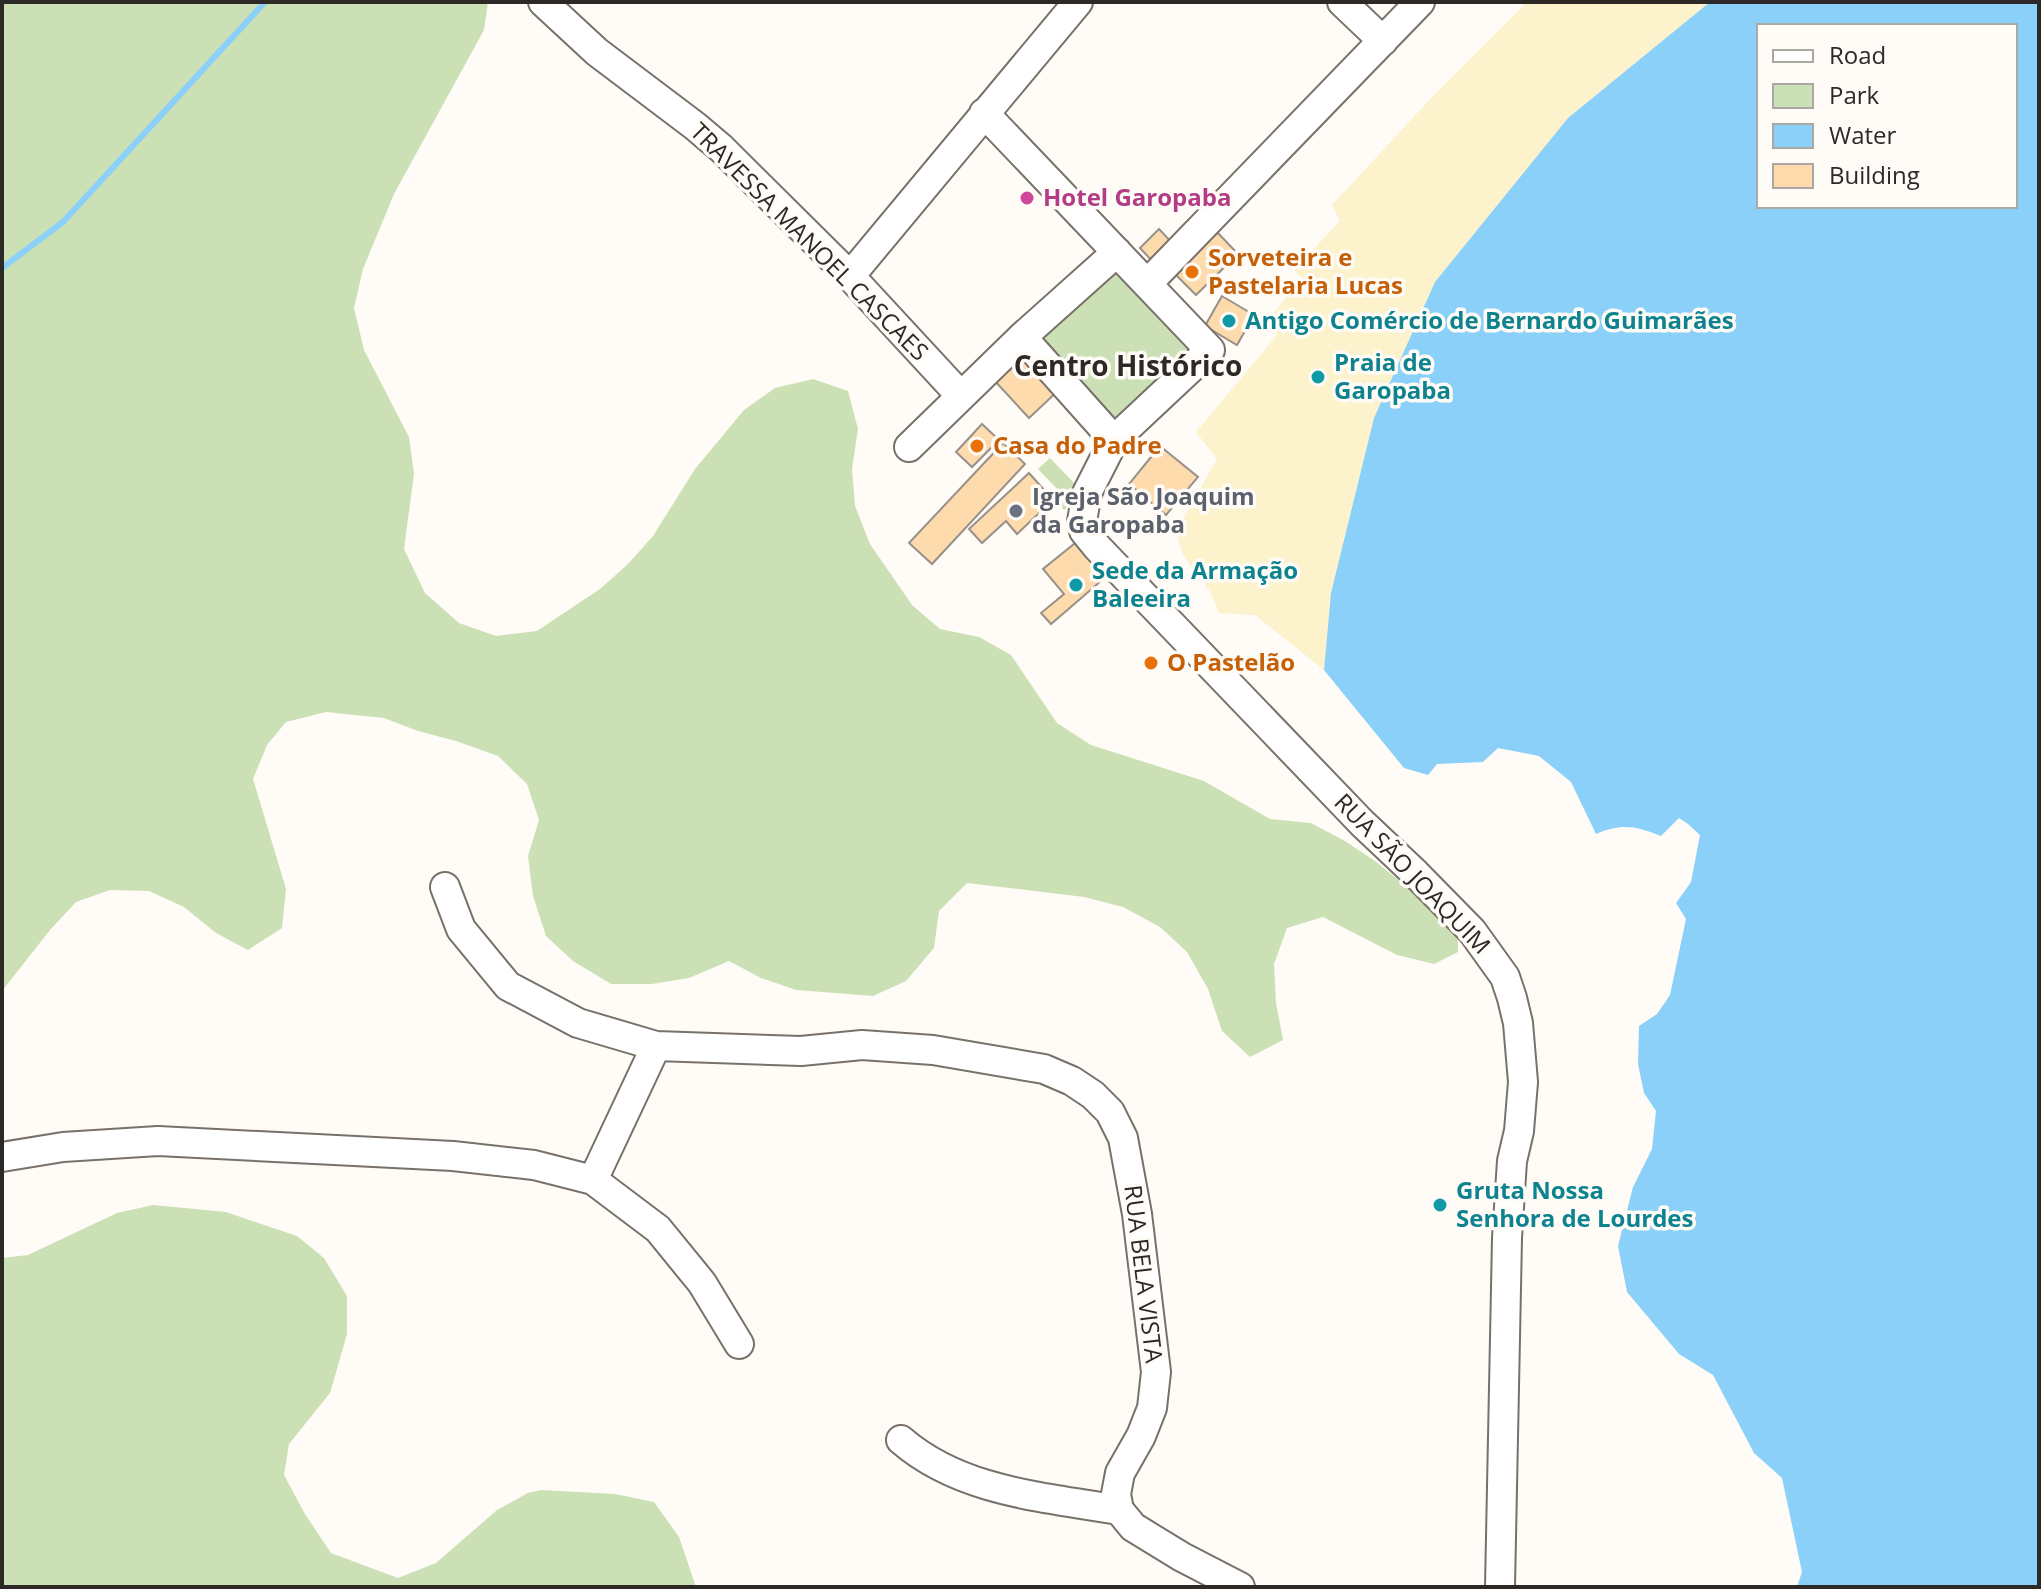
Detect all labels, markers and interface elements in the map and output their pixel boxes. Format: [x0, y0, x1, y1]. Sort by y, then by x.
legend [1757, 24, 2017, 208]
text: Road [1829, 38, 1886, 71]
text: Park [1829, 78, 1880, 111]
street label: TRAVESSA MANOEL CASCAES [684, 115, 936, 367]
text: Water [1829, 118, 1897, 151]
text: Building [1829, 158, 1920, 191]
place label: Hotel Garopaba [1043, 180, 1231, 213]
marker: Hotel Garopaba [1018, 189, 1036, 207]
place label: Sorveteira e Pastelaria Lucas [1208, 240, 1403, 301]
marker: Sorveteira e Pastelaria Lucas [1183, 263, 1201, 281]
place label: Antigo Comércio de Bernardo Guimarães [1245, 303, 1734, 336]
marker: Antigo Comércio de Bernardo Guimarães [1220, 312, 1238, 330]
place label: Praia de Garopaba [1334, 345, 1451, 406]
district label: Centro Histórico [1014, 346, 1242, 384]
marker: Praia de Garopaba [1309, 368, 1327, 386]
place label: Casa do Padre [993, 428, 1162, 461]
marker: Casa do Padre [968, 437, 986, 455]
place label: Igreja São Joaquim da Garopaba [1032, 479, 1255, 540]
marker: Igreja São Joaquim da Garopaba [1007, 502, 1025, 520]
place label: Sede da Armação Baleeira [1092, 553, 1298, 614]
marker: Sede da Armação Baleeira [1067, 576, 1085, 594]
place label: O Pastelão [1167, 645, 1295, 678]
marker: O Pastelão [1142, 654, 1160, 672]
street label: RUA SÃO JOAQUIM [1328, 785, 1498, 961]
place label: Gruta Nossa Senhora de Lourdes [1456, 1173, 1693, 1234]
street label: RUA BELA VISTA [1117, 1183, 1172, 1366]
marker: Gruta Nossa Senhora de Lourdes [1431, 1196, 1449, 1214]

